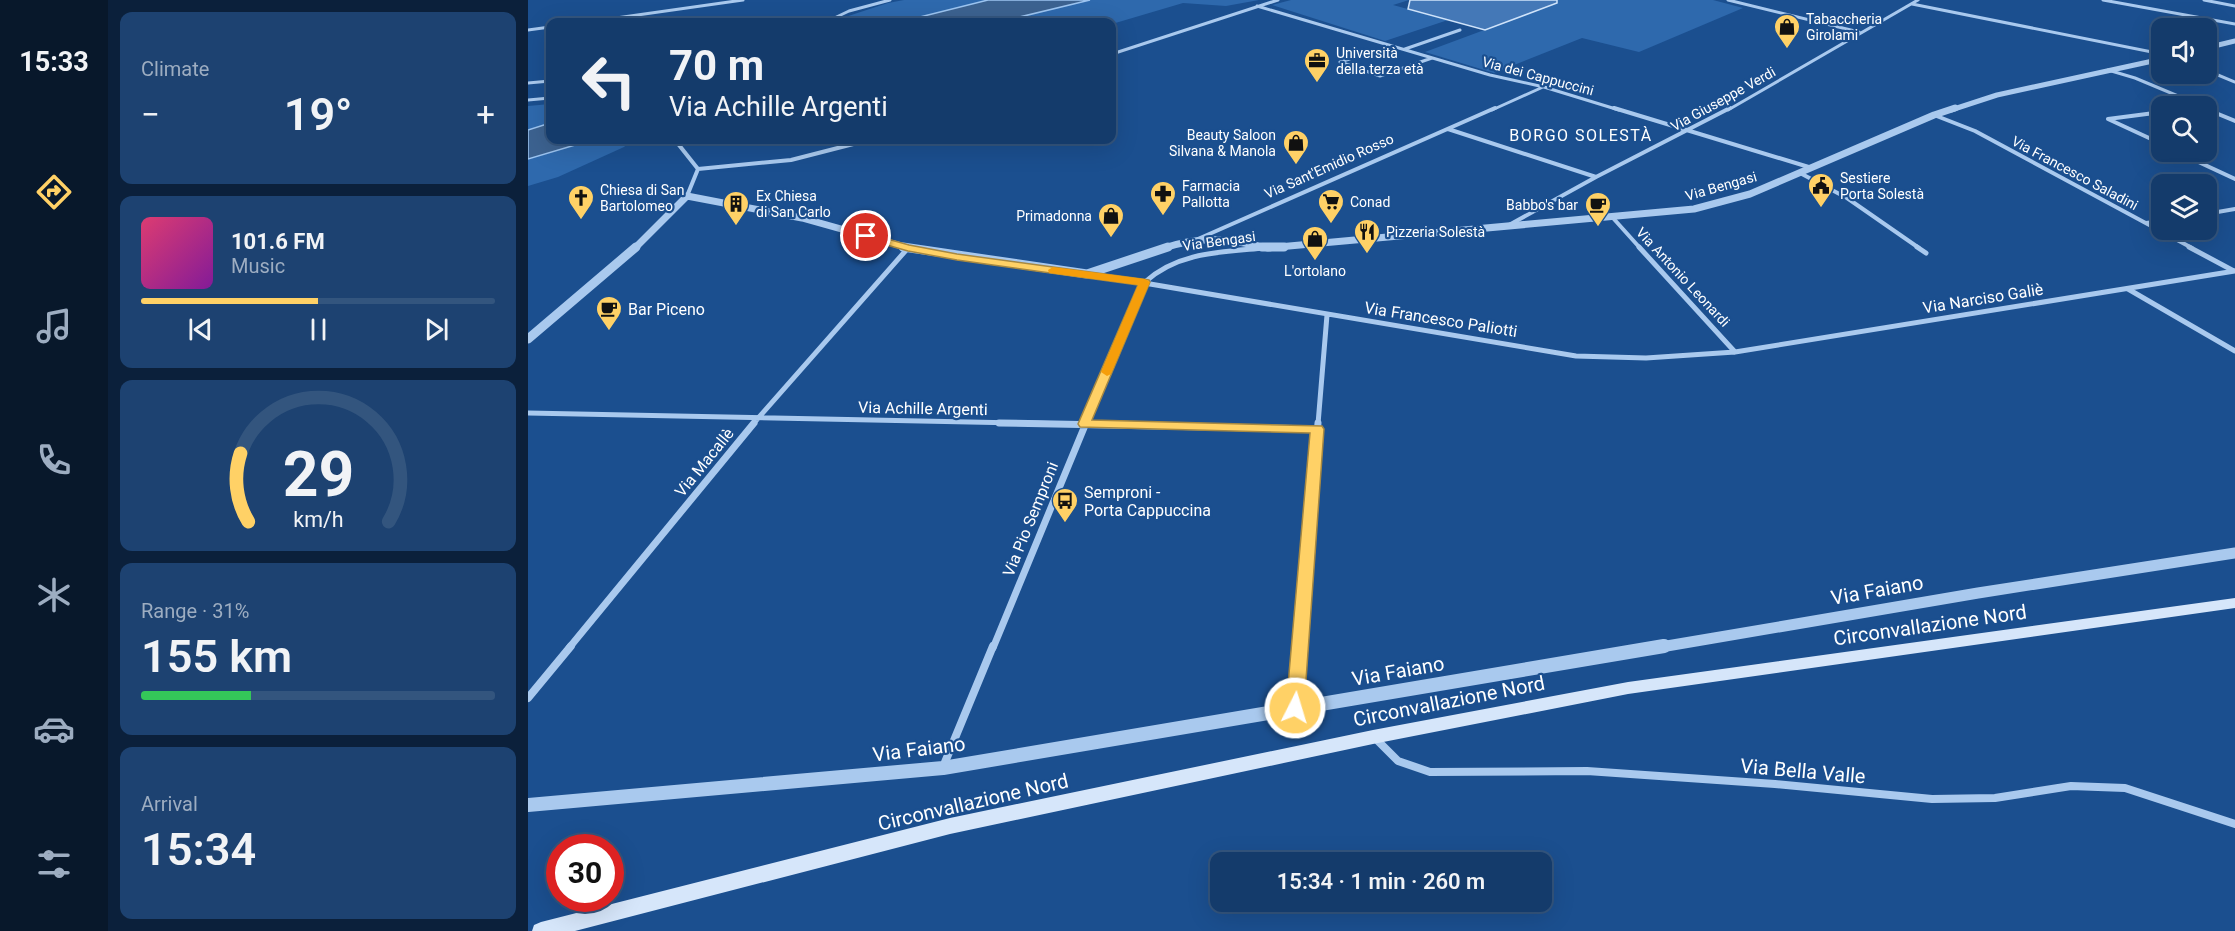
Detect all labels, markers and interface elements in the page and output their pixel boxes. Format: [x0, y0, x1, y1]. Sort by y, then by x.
place label: Tabaccheria Girolami [1806, 11, 1882, 43]
shop icon: Tabaccheria Girolami [1772, 12, 1802, 50]
map controls [2151, 18, 2217, 240]
button: sound [2151, 18, 2217, 84]
text: 70 m [669, 41, 764, 90]
icon: left [570, 42, 648, 120]
place label: Università della terza età [1336, 45, 1424, 77]
text: 15:33 [19, 46, 89, 78]
office icon: Università della terza età [1302, 46, 1332, 84]
street label: Via dei Cappuccini [1480, 53, 1596, 99]
text: Climate [141, 57, 209, 81]
street label: Via Giuseppe Verdi [1668, 64, 1778, 134]
text: 19° [284, 88, 352, 141]
text: Via Achille Argenti [669, 91, 888, 123]
text: − [141, 95, 160, 134]
text: + [476, 95, 495, 134]
button: search [2151, 96, 2217, 162]
district label: BORGO SOLESTÀ [1509, 126, 1653, 145]
place label: Beauty Saloon Silvana & Manola [1169, 127, 1276, 159]
shop icon: Beauty Saloon Silvana & Manola [1281, 128, 1311, 166]
street label: Via Sant'Emidio Rosso [1262, 130, 1396, 202]
street label: Via Francesco Saladini [2009, 133, 2141, 213]
street label: Via Bengasi [1684, 168, 1758, 204]
place label: Sestiere Porta Solestà [1840, 170, 1924, 202]
icon: directions [33, 171, 75, 213]
public building icon: Sestiere Porta Solestà [1806, 171, 1836, 209]
button: layers [2151, 174, 2217, 240]
place label: Farmacia Pallotta [1182, 178, 1240, 210]
pharmacy icon: Farmacia Pallotta [1148, 179, 1178, 217]
place label: Chiesa di San Bartolomeo [600, 182, 684, 214]
church icon: Chiesa di San Bartolomeo [566, 183, 596, 221]
supermarket icon: Conad [1316, 187, 1346, 225]
place label: Ex Chiesa di San Carlo [756, 188, 831, 220]
building icon: Ex Chiesa di San Carlo [721, 189, 751, 227]
cafe icon: Babbo's bar [1583, 190, 1613, 228]
place label: Conad [1350, 194, 1390, 210]
place label: Babbo's bar [1506, 197, 1578, 213]
shop icon: Primadonna [1096, 201, 1126, 239]
place label: Primadonna [1016, 208, 1092, 224]
pin [840, 210, 891, 261]
restaurant icon: Pizzeria Solestà [1352, 217, 1382, 255]
icon: arrive [849, 219, 882, 252]
shop icon: L'ortolano [1300, 224, 1330, 262]
place label: Pizzeria Solestà [1386, 224, 1485, 240]
street label: Via Antonio Leonardi [1633, 224, 1733, 330]
street label: Via Bengasi [1182, 228, 1256, 254]
text: 101.6 FM [231, 229, 325, 254]
text: Music [231, 254, 285, 278]
place label: L'ortolano [1284, 263, 1346, 279]
street label: Via Narciso Galiè [1922, 280, 2045, 317]
cafe icon: Bar Piceno [594, 294, 624, 332]
street label: Via Francesco Paliotti [1363, 298, 1519, 341]
place label: Bar Piceno [628, 300, 705, 319]
icon: music [33, 305, 75, 347]
icon: previous [184, 313, 217, 346]
icon: pause [302, 313, 335, 346]
icon: next [420, 313, 453, 346]
street label: Via Achille Argenti [858, 398, 988, 419]
street label: Via Macallè [671, 424, 738, 500]
icon: phone [33, 439, 75, 481]
text: 29 [282, 439, 354, 512]
street label: Via Pio Semproni [999, 459, 1062, 579]
place label: Semproni - Porta Cappuccina [1084, 483, 1211, 520]
bus stop icon: Semproni - Porta Cappuccina [1050, 486, 1080, 524]
text: km/h [293, 508, 343, 533]
street label: Via Faiano [1829, 570, 1925, 610]
icon: climate [33, 574, 75, 616]
text: Range · 31% [141, 599, 249, 623]
street label: Circonvallazione Nord [1832, 600, 2028, 650]
text: 155 km [141, 630, 292, 683]
street label: Via Faiano [1350, 651, 1446, 691]
street label: Circonvallazione Nord [1351, 671, 1547, 731]
position arrow [1263, 676, 1327, 740]
icon: car [33, 708, 75, 750]
street label: Via Faiano [871, 731, 967, 767]
street label: Via Bella Valle [1739, 754, 1867, 788]
street label: Circonvallazione Nord [875, 768, 1071, 836]
text: Arrival [141, 792, 198, 816]
text: 15:34 [141, 823, 256, 876]
speed limit sign: 30 [546, 834, 624, 912]
icon: filters [33, 843, 75, 885]
text: 15:34 · 1 min · 260 m [1277, 869, 1485, 894]

